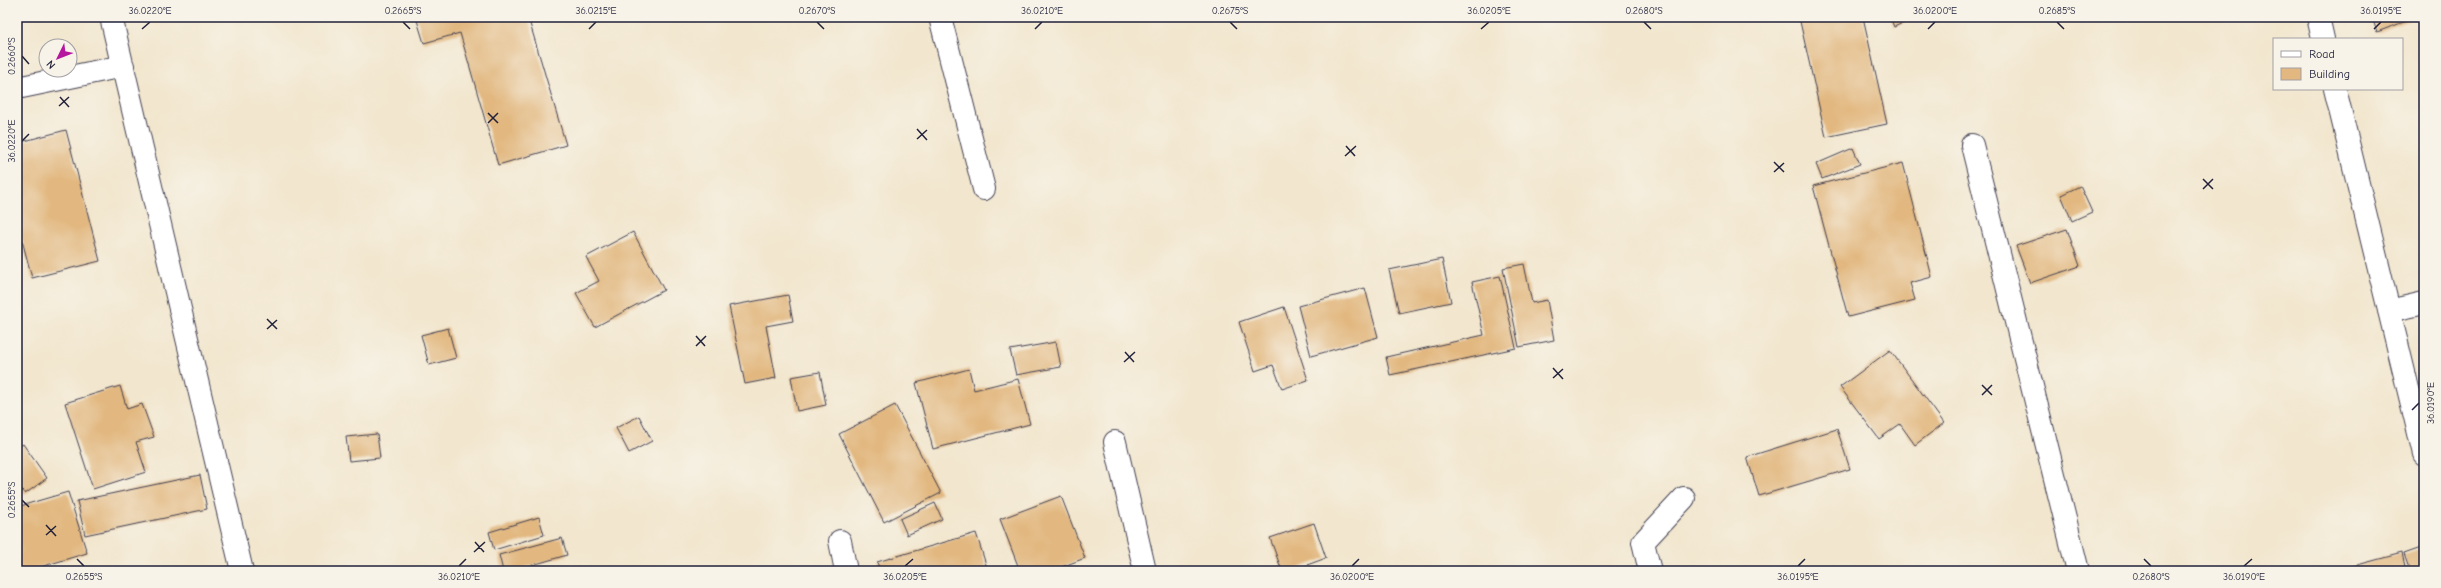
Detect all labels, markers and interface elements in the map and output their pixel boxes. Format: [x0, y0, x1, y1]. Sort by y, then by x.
text: 36.0220°E [128, 5, 172, 17]
text: 0.2665°S [384, 5, 422, 17]
text: 36.0215°E [575, 5, 617, 17]
text: 0.2670°S [798, 5, 836, 17]
text: 36.0210°E [1021, 5, 1063, 17]
text: 0.2675°S [1212, 5, 1249, 17]
text: 36.0205°E [1467, 5, 1511, 17]
text: 0.2680°S [1625, 5, 1663, 17]
text: 36.0200°E [1913, 5, 1957, 17]
text: 0.2685°S [2039, 5, 2076, 17]
text: 36.0195°E [2360, 5, 2402, 17]
text: 0.2660°S [6, 37, 18, 75]
north arrow [38, 38, 78, 78]
legend [2273, 38, 2403, 90]
text: Road [2309, 47, 2335, 61]
text: N [44, 57, 58, 72]
text: Building [2309, 67, 2350, 81]
text: 36.0220°E [6, 119, 18, 163]
text: 36.0190°E [2425, 382, 2437, 424]
text: 0.2655°S [6, 481, 18, 519]
text: 0.2655°S [65, 571, 103, 583]
text: 36.0210°E [438, 571, 480, 583]
text: 36.0205°E [883, 571, 927, 583]
text: 36.0200°E [1330, 571, 1374, 583]
text: 36.0195°E [1777, 571, 1819, 583]
text: 0.2680°S [2132, 571, 2170, 583]
text: 36.0190°E [2223, 571, 2265, 583]

